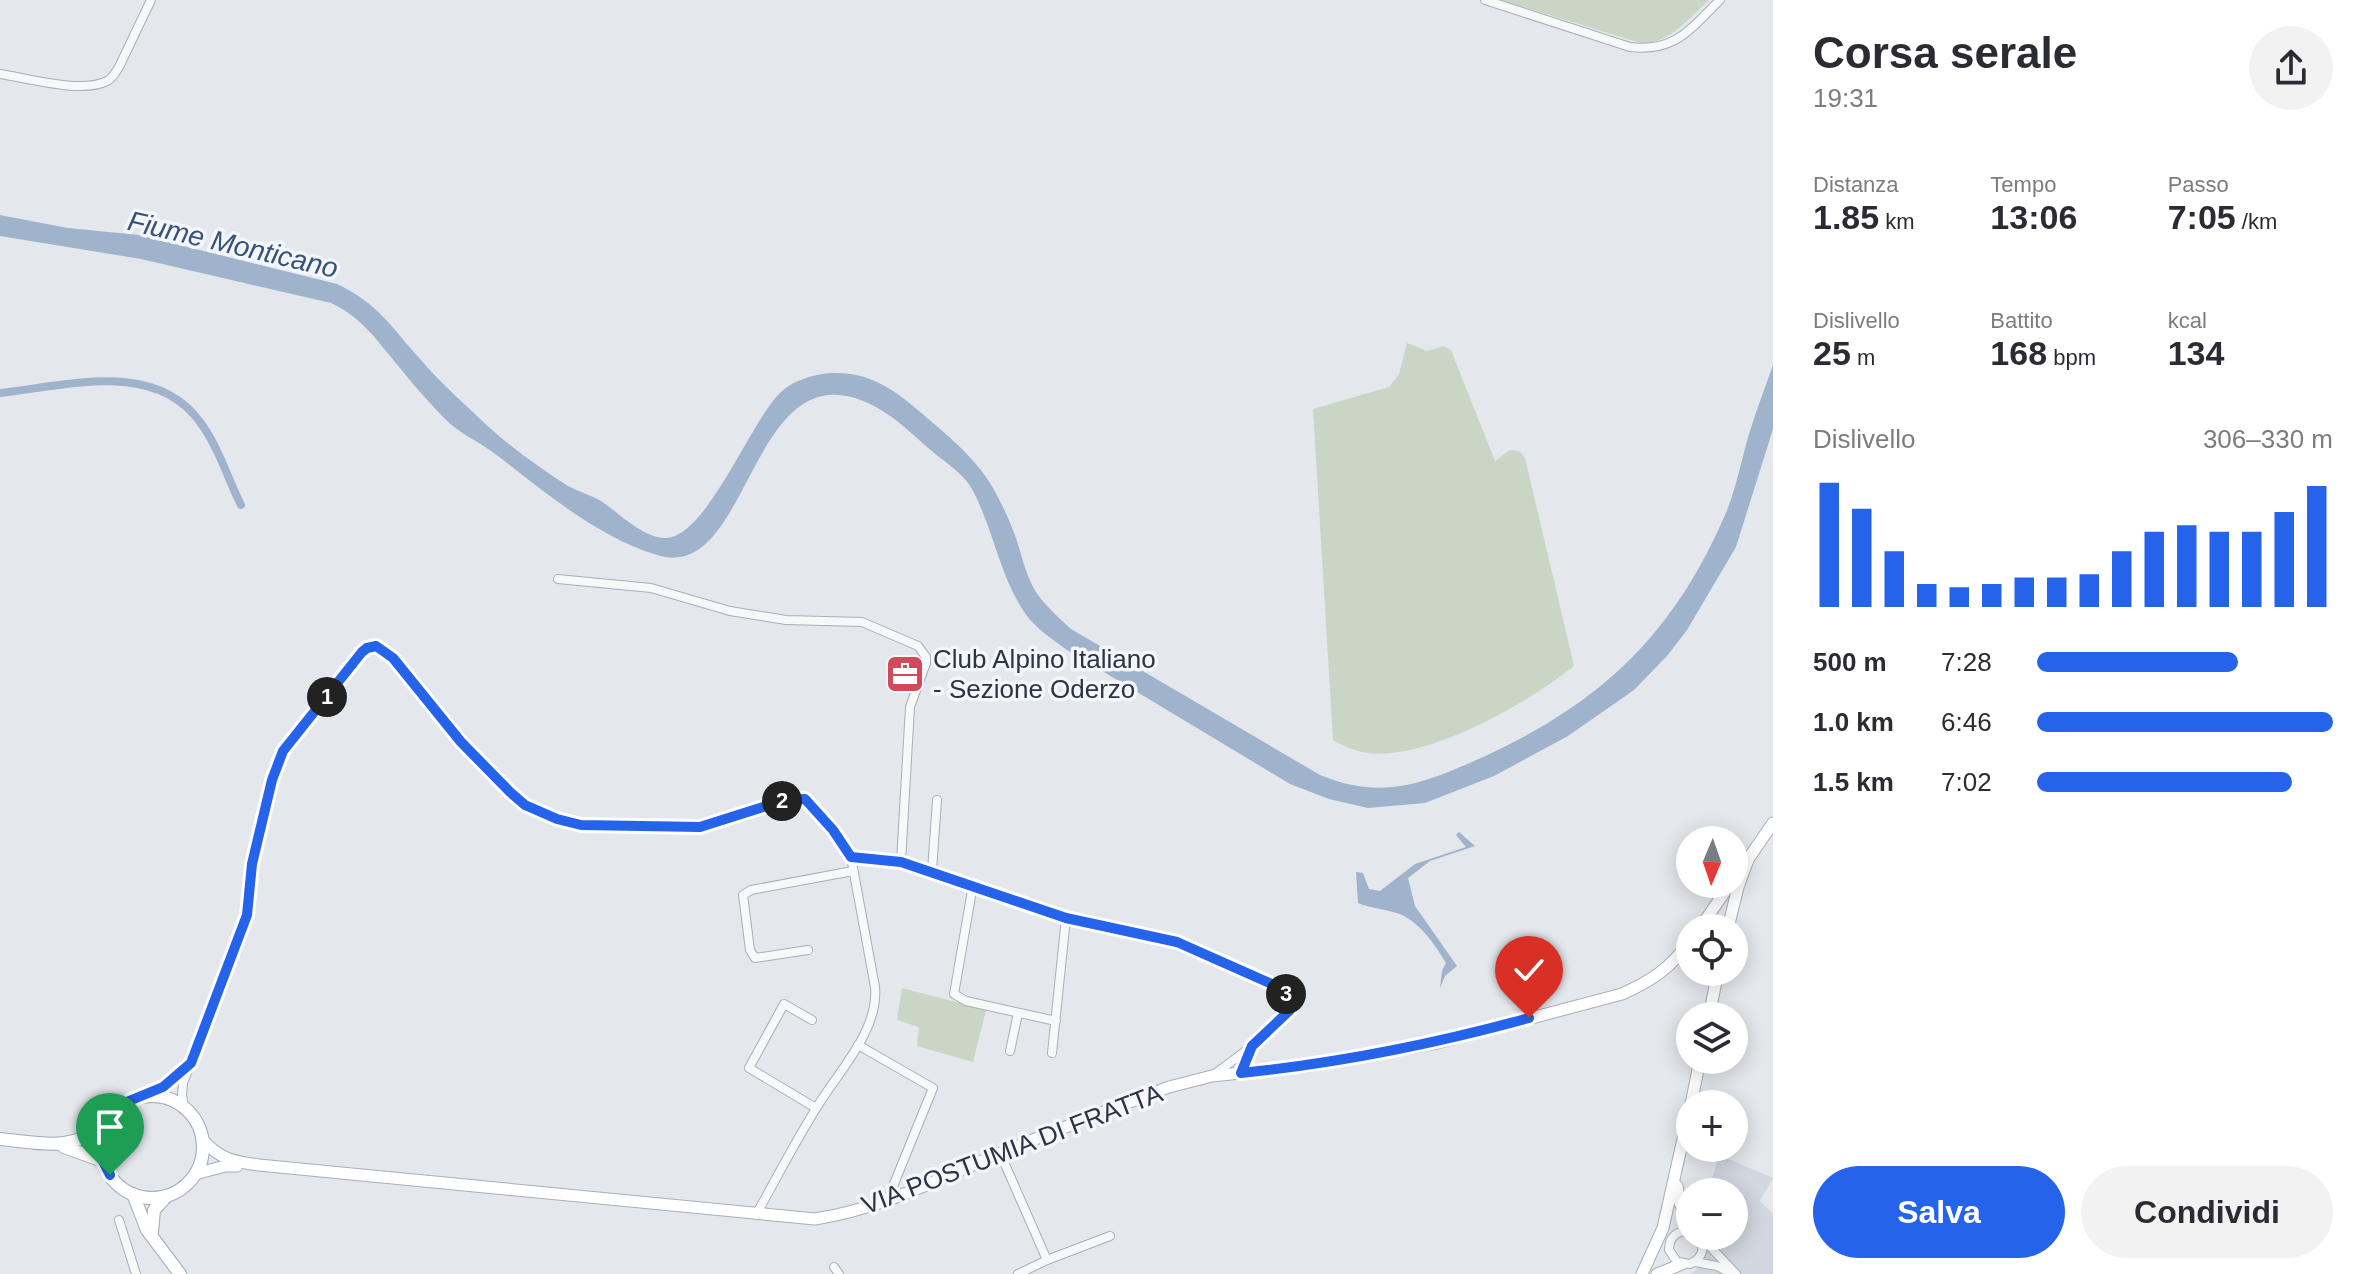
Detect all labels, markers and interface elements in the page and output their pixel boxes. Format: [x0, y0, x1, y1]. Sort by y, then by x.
button: share [2249, 26, 2333, 110]
text: Corsa serale [1813, 28, 2077, 77]
text: 19:31 [1813, 83, 1878, 113]
text: Distanza [1813, 172, 1899, 197]
text: Tempo [1990, 172, 2056, 197]
text: Passo [2168, 172, 2229, 197]
text: 1.85 [1813, 198, 1879, 236]
text: 13:06 [1990, 198, 2077, 236]
text: 7:05 [2168, 198, 2236, 236]
water label: Fiume Monticano [125, 205, 341, 284]
text: km [1879, 209, 1915, 234]
text: /km [2236, 209, 2277, 234]
text: Dislivello [1813, 308, 1900, 333]
text: Battito [1990, 308, 2053, 333]
text: kcal [2168, 308, 2207, 333]
text: 25 [1813, 334, 1851, 372]
text: 168 [1990, 334, 2047, 372]
text: 134 [2168, 334, 2224, 372]
text: m [1851, 345, 1875, 370]
text: bpm [2047, 345, 2096, 370]
text: Dislivello [1813, 424, 1916, 454]
text: 306–330 m [2203, 424, 2333, 454]
place label: Club Alpino Italiano - Sezione Oderzo [933, 644, 1156, 704]
text: 500 m [1813, 647, 1887, 677]
text: 7:28 [1941, 647, 1992, 677]
office icon: Club Alpino Italiano - Sezione Oderzo [884, 653, 926, 695]
pin: 1 [307, 677, 347, 717]
text: 1 [321, 684, 333, 709]
text: 1.0 km [1813, 707, 1894, 737]
text: 6:46 [1941, 707, 1992, 737]
text: 1.5 km [1813, 767, 1894, 797]
text: 7:02 [1941, 767, 1992, 797]
pin: 2 [762, 781, 802, 821]
text: 2 [776, 788, 788, 813]
north arrow [1676, 826, 1748, 898]
map controls [1676, 826, 1748, 1250]
button: locate [1676, 914, 1748, 986]
pin [1495, 936, 1563, 1018]
icon: check [1507, 948, 1551, 992]
pin: 3 [1266, 974, 1306, 1014]
text: 3 [1280, 981, 1292, 1006]
button: layers [1676, 1002, 1748, 1074]
street label: VIA POSTUMIA DI FRATTA [857, 1077, 1167, 1220]
button: + [1676, 1090, 1748, 1162]
pin [76, 1093, 144, 1175]
icon: arrive [88, 1105, 132, 1149]
button: Salva [1813, 1166, 2065, 1258]
button: Condividi [2081, 1166, 2333, 1258]
button: − [1676, 1178, 1748, 1250]

